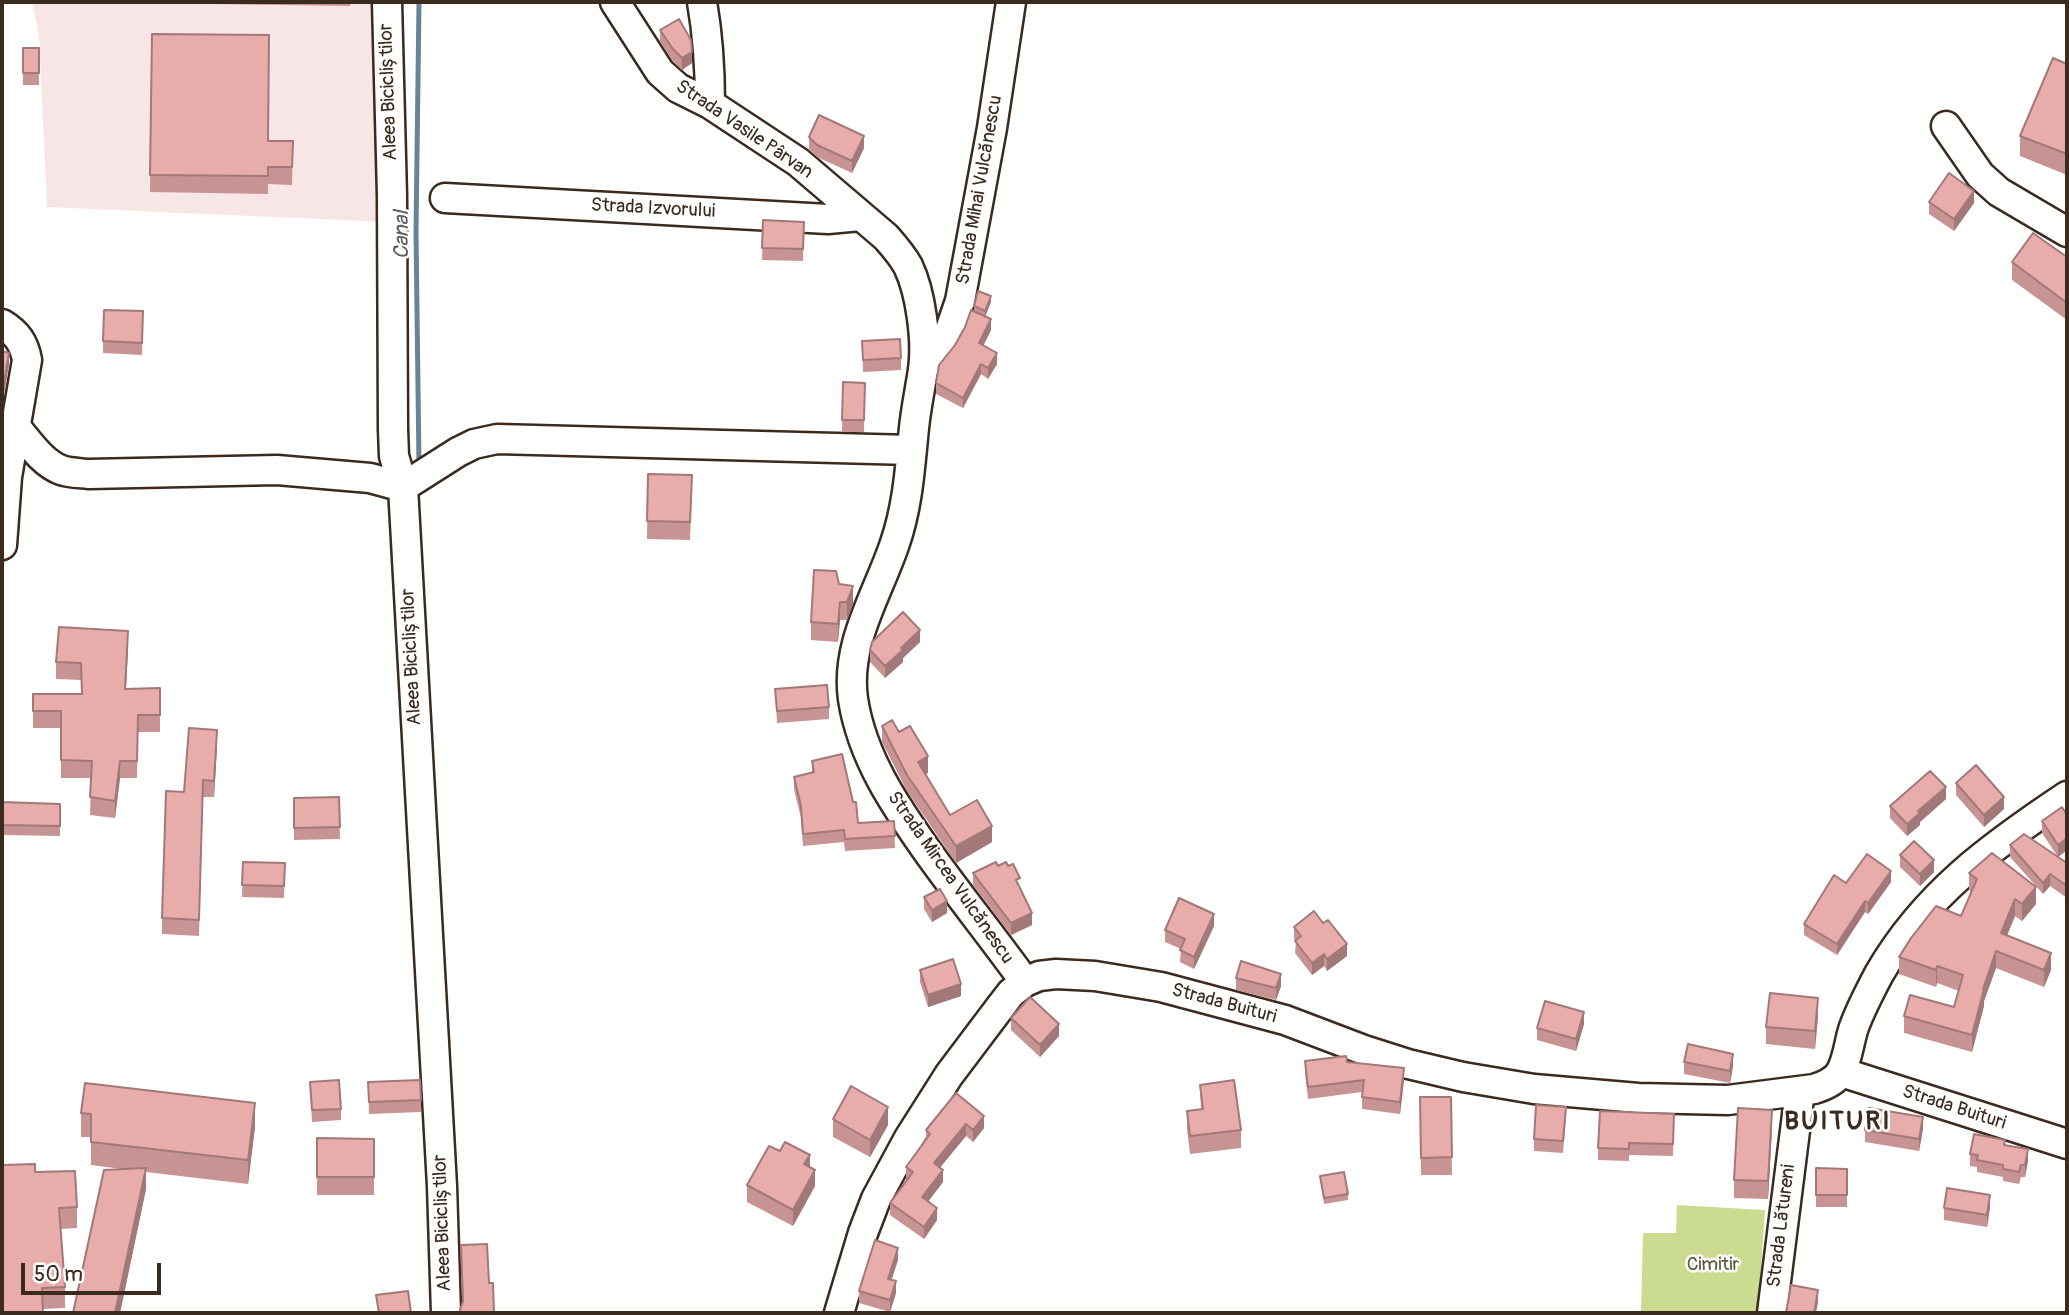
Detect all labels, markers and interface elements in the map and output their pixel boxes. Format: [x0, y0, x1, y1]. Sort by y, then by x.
street label: Aleea Bicicliștilor [375, 23, 403, 161]
street label: Strada Vasile Pârvan [671, 76, 817, 184]
street label: Strada Mihai Vulcănescu [952, 94, 1008, 286]
street label: Strada Izvorului [590, 194, 716, 224]
water label: Canal [390, 211, 416, 259]
street label: Aleea Bicicliștilor [397, 588, 427, 726]
street label: Strada Mircea Vulcănescu [882, 787, 1018, 969]
street label: Strada Buituri [1169, 979, 1279, 1029]
street label: Strada Buituri [1899, 1081, 2009, 1135]
district label: BUITURI [1785, 1106, 1891, 1138]
street label: Aleea Bicicliștilor [429, 1154, 457, 1292]
street label: Strada Lătureni [1763, 1163, 1801, 1289]
scale bar [24, 1248, 164, 1292]
park label: Cimitir [1687, 1254, 1739, 1276]
text: 50 m [34, 1261, 83, 1288]

